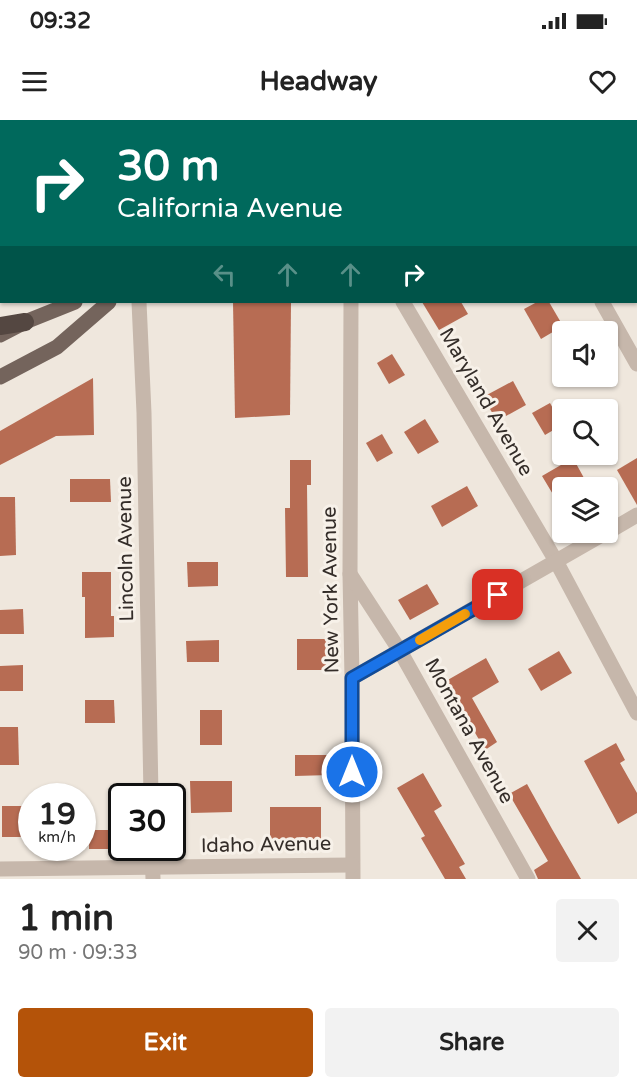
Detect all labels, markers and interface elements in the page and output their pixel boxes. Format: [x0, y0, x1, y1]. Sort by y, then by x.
text: 09:32 [30, 8, 91, 34]
icon: menu [18, 65, 51, 98]
text: Headway [259, 65, 378, 98]
icon: heart [586, 65, 619, 98]
text: 30 m [117, 141, 219, 192]
icon: right [18, 144, 96, 222]
text: California Avenue [117, 192, 343, 225]
icon: left [208, 258, 241, 291]
icon: ahead [271, 258, 304, 291]
icon: ahead [334, 258, 367, 291]
icon: right [397, 258, 430, 291]
map controls [552, 321, 618, 543]
button: sound [552, 321, 618, 387]
street label: Maryland Avenue [434, 324, 538, 480]
button: search [552, 399, 618, 465]
street label: Lincoln Avenue [113, 476, 139, 622]
button: layers [552, 477, 618, 543]
street label: New York Avenue [318, 506, 344, 674]
pin [472, 569, 523, 620]
icon: arrive [481, 578, 514, 611]
street label: Montana Avenue [419, 654, 519, 808]
position arrow [320, 740, 384, 804]
speed limit sign: 30 [108, 783, 186, 861]
text: 19 [38, 796, 76, 833]
text: km/h [38, 828, 76, 846]
street label: Idaho Avenue [201, 832, 331, 858]
text: 1 min [18, 897, 114, 940]
button: close [556, 899, 619, 962]
text: 90 m · 09:33 [18, 941, 138, 965]
button: Exit [18, 1008, 313, 1077]
button: Share [325, 1008, 619, 1077]

